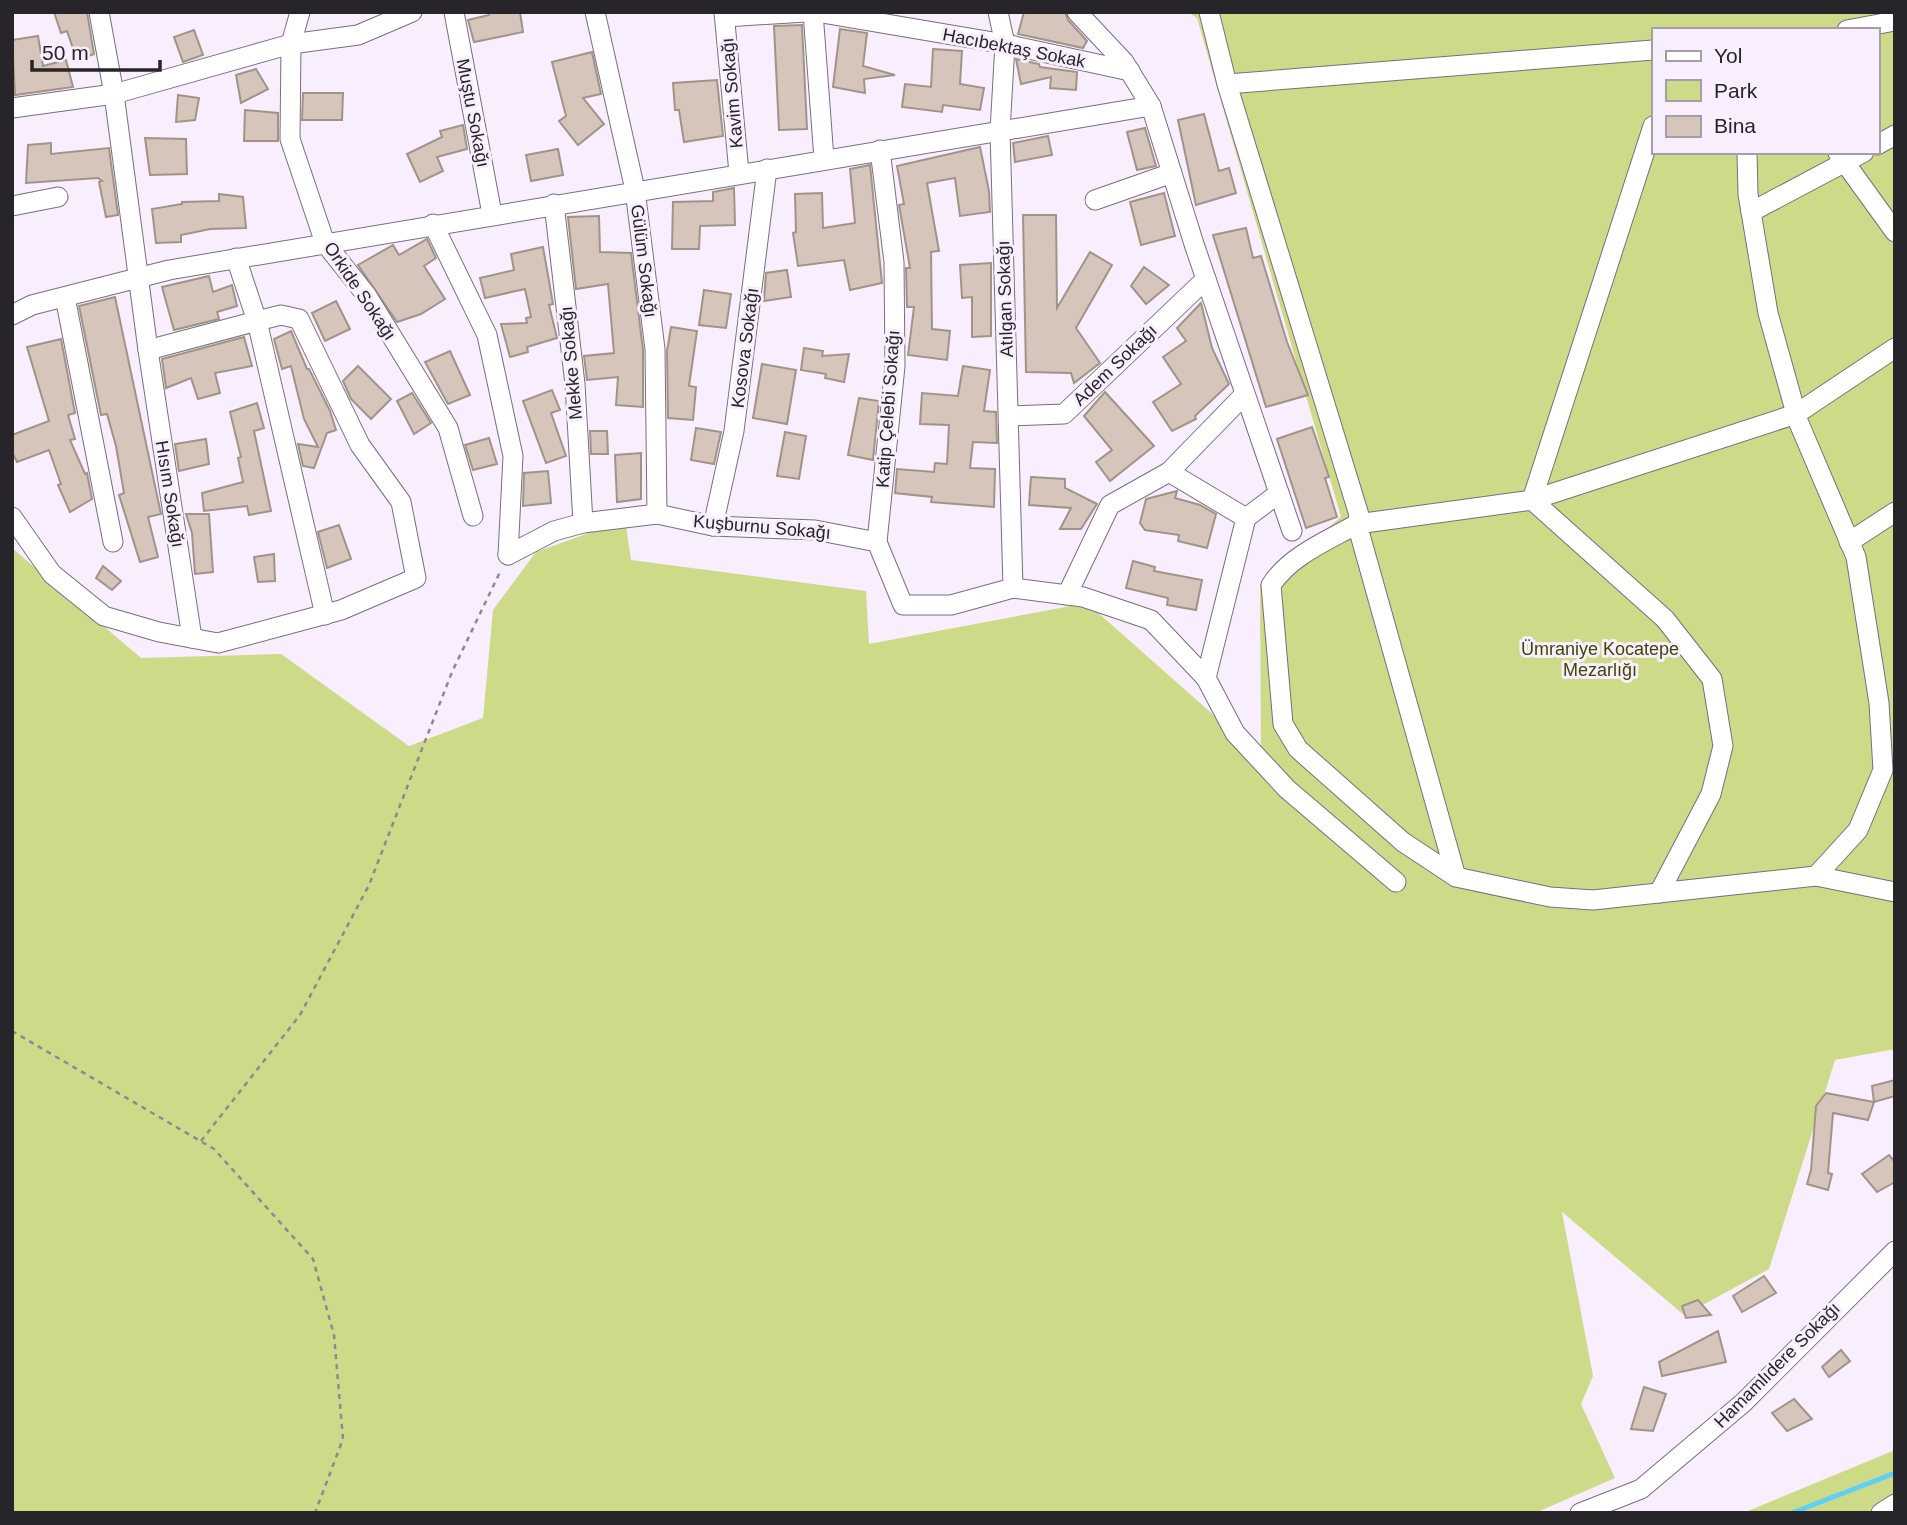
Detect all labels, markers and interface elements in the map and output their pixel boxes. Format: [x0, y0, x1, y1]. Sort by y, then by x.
street label: Hacıbektaş Sokak [941, 24, 1088, 72]
scale bar [32, 28, 159, 72]
legend [1652, 28, 1879, 154]
street label: Kavim Sokağı [717, 37, 747, 149]
text: 50 m [42, 41, 89, 64]
text: Yol [1714, 44, 1742, 67]
street label: Muştu Sokağı [453, 57, 493, 169]
text: Park [1714, 79, 1758, 102]
text: Bina [1714, 114, 1756, 137]
street label: Gülüm Sokağı [627, 203, 661, 319]
street label: Orkide Sokağı [320, 238, 400, 344]
street label: Atılgan Sokağı [993, 240, 1017, 358]
street label: Kosova Sokağı [728, 287, 762, 409]
street label: Mekke Sokağı [556, 305, 586, 421]
street label: Adem Sokağı [1069, 320, 1161, 410]
street label: Katip Çelebi Sokağı [873, 329, 903, 489]
street label: Hısım Sokağı [152, 439, 188, 549]
street label: Kuşburnu Sokağı [692, 511, 832, 543]
park label: Ümraniye Kocatepe Mezarlığı [1521, 639, 1679, 680]
street label: Hamamlıdere Sokağı [1710, 1298, 1844, 1432]

